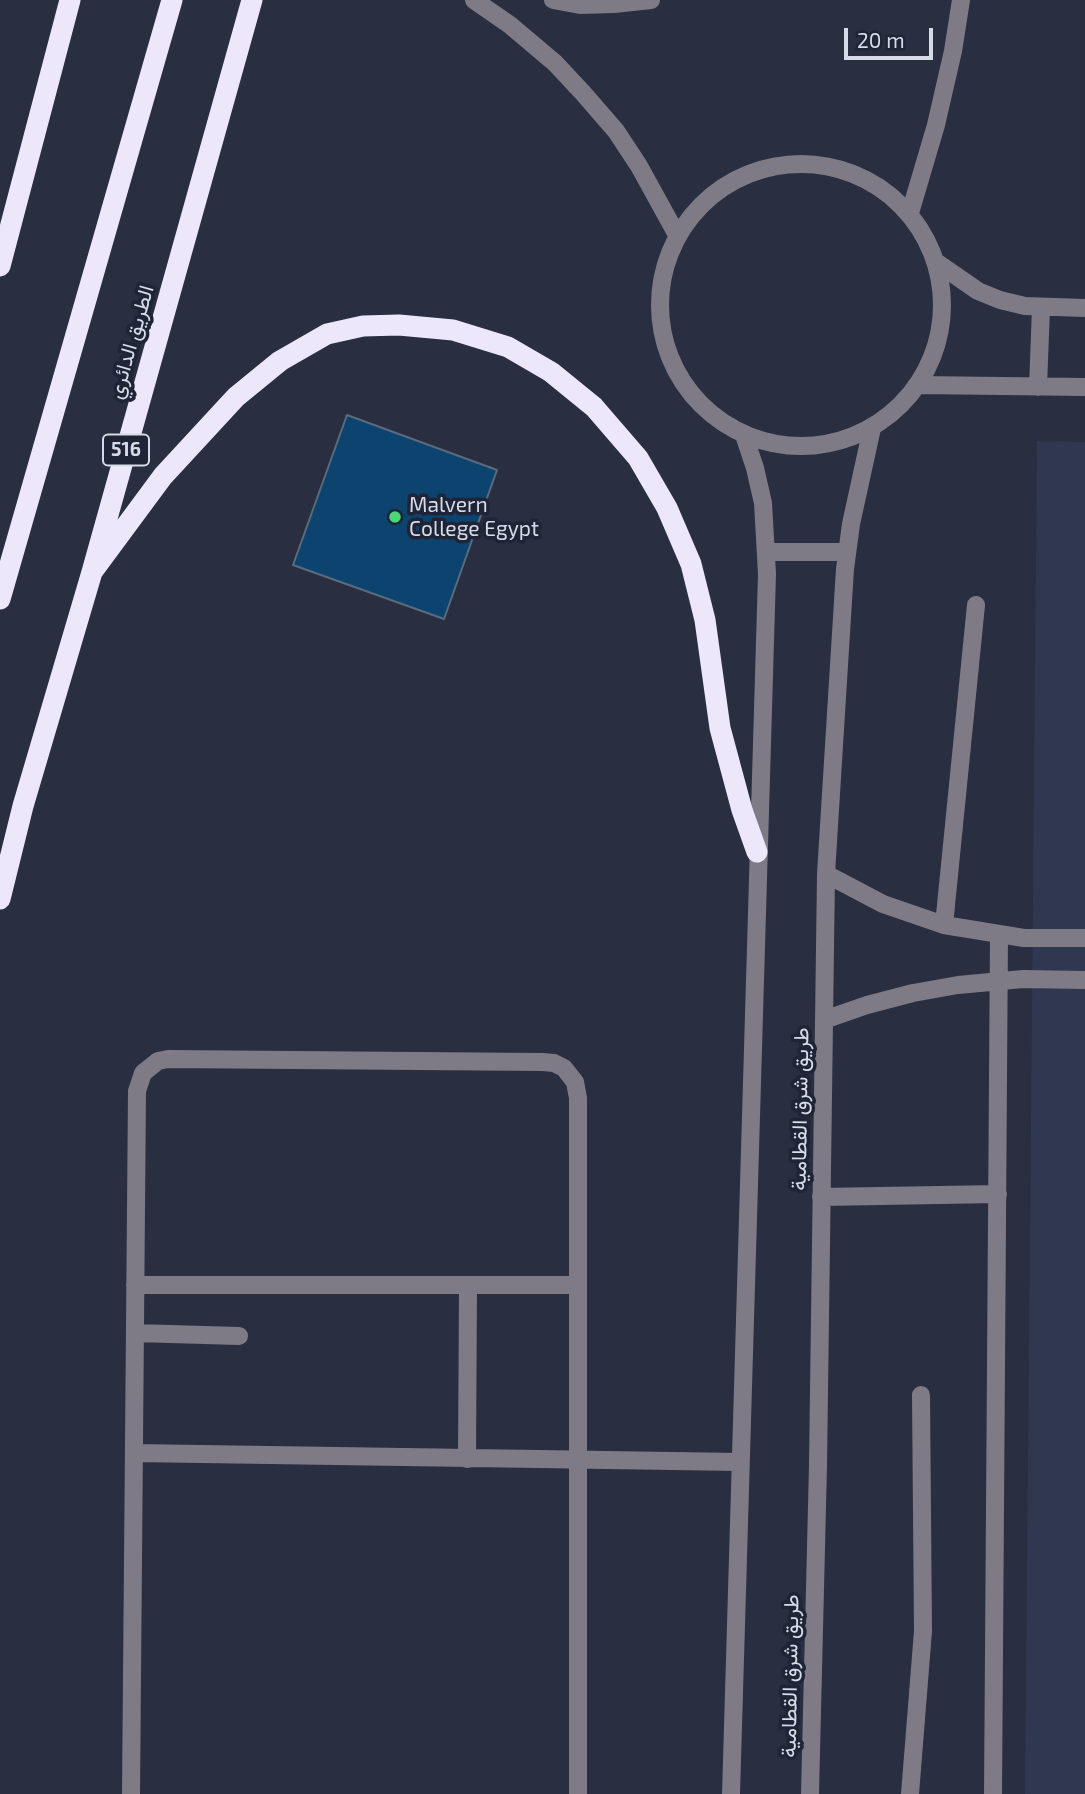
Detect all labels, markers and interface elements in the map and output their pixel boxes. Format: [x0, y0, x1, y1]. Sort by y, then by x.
scale bar [847, 14, 936, 58]
text: 20 m [857, 27, 905, 52]
street label: الطريق الدائري [103, 282, 159, 402]
road number: 516 [103, 435, 149, 466]
place label: Malvern College Egypt [409, 492, 539, 542]
marker: Malvern College Egypt [387, 509, 403, 525]
street label: طريق شرق القطامية [786, 1027, 814, 1191]
street label: طريق شرق القطامية [776, 1594, 804, 1758]

